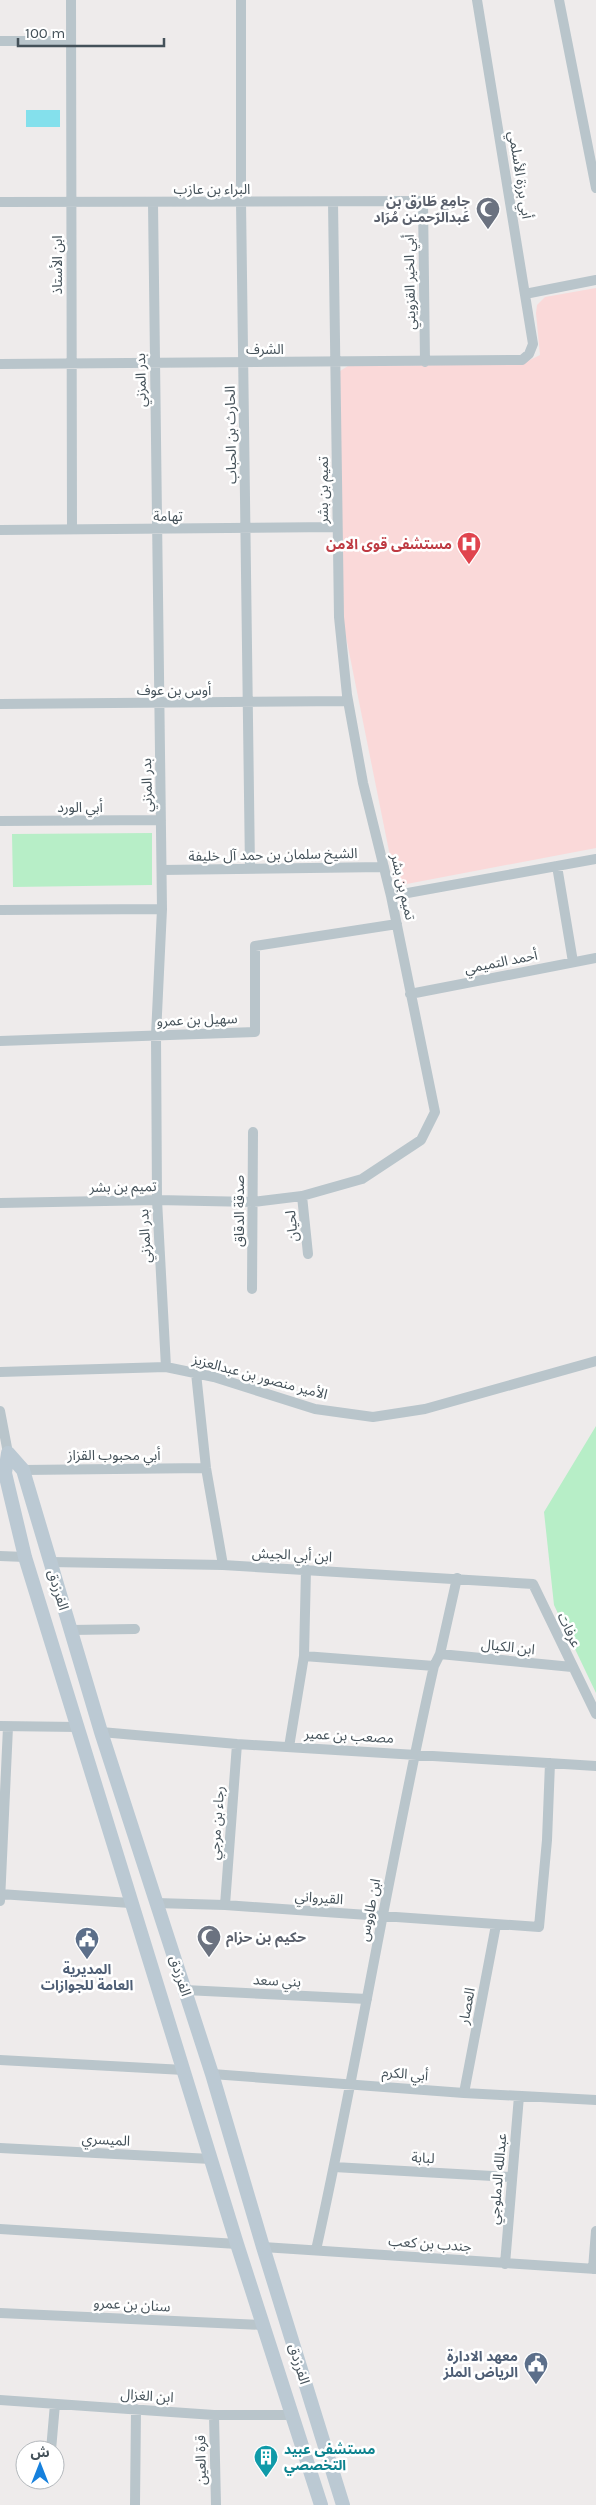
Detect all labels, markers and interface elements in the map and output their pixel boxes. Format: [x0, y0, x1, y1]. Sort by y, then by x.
scale bar [18, 15, 164, 47]
text: 100 m [25, 24, 65, 42]
street label: أبي برزة الأسلمي [502, 130, 536, 221]
street label: البراء بن عازب [174, 181, 250, 198]
place label: جامِع طَارق بن عَبدالرّحمـٰن مُرَاد [374, 193, 470, 226]
mosque icon: جامِع طَارق بن عَبدالرّحمـٰن مُرَاد [475, 196, 501, 230]
street label: أبي الخير القزويني [400, 234, 422, 330]
street label: ابن الأستاذ [49, 235, 66, 295]
street label: الشرف [246, 341, 284, 358]
street label: بدر المزني [132, 353, 152, 407]
street label: الحارث بن الحباب [222, 386, 240, 484]
street label: تميم بن بشر [315, 456, 334, 525]
street label: تهامة [153, 508, 183, 525]
hospital icon: مستشفى قوى الامن [456, 531, 482, 565]
place label: مستشفى قوى الامن [326, 536, 452, 553]
street label: أوس بن عوف [137, 681, 212, 699]
street label: بدر المزني [138, 758, 158, 812]
street label: أبي الورد [57, 798, 103, 818]
street label: الشيخ سلمان بن حمد آل خليفة [188, 845, 358, 867]
street label: تميم بن بشر [385, 851, 419, 922]
street label: أحمد التميمي [463, 946, 540, 980]
street label: سهيل بن عمرو [156, 1010, 238, 1030]
street label: صدقة الدقاق [231, 1175, 248, 1247]
street label: تميم بن بشر [88, 1178, 157, 1198]
street label: بدر المزني [135, 1208, 157, 1263]
street label: لحيان [282, 1209, 302, 1243]
street label: الأمير منصور بن عبدالعزيز [190, 1351, 329, 1403]
street label: أبي محبوب القزاز [66, 1446, 161, 1466]
street label: ابن أبي الجيش [251, 1544, 333, 1568]
street label: الفرزدق [44, 1568, 72, 1612]
street label: عرفات [554, 1610, 584, 1650]
street label: ابن الكيال [480, 1636, 536, 1658]
street label: مصعب بن عمير [303, 1725, 394, 1747]
street label: رجاء بن مرجي [206, 1785, 230, 1861]
street label: ابن طاووس [356, 1877, 384, 1943]
street label: القيرواني [294, 1888, 344, 1910]
mosque icon: حكيم بن حزام [196, 1924, 222, 1958]
public building icon: المديرية العامة للجوازات [74, 1926, 100, 1960]
place label: حكيم بن حزام [226, 1929, 306, 1948]
street label: الفرزدق [165, 1954, 195, 1998]
place label: المديرية العامة للجوازات [41, 1961, 133, 1994]
street label: بني سعد [253, 1971, 302, 1993]
street label: العصار [455, 1986, 479, 2027]
street label: أبي الكرم [381, 2063, 429, 2087]
street label: الميسري [81, 2130, 131, 2152]
street label: عبدالله الدملوجي [486, 2133, 513, 2226]
street label: لبابة [411, 2149, 435, 2167]
street label: جندب بن كعب [388, 2233, 472, 2255]
street label: سنان بن عمرو [93, 2294, 171, 2316]
street label: الفرزدق [285, 2342, 313, 2386]
place label: معهد الادارة الرياض الملز [442, 2348, 518, 2381]
public building icon: معهد الادارة الرياض الملز [523, 2351, 549, 2385]
street label: ابن الغزال [120, 2386, 174, 2406]
street label: قرة العين [192, 2435, 210, 2485]
north arrow [15, 2440, 65, 2490]
place label: مستشفى عبيد التخصصي [284, 2441, 375, 2476]
text: ش [30, 2444, 50, 2461]
building icon: مستشفى عبيد التخصصي [253, 2444, 279, 2478]

